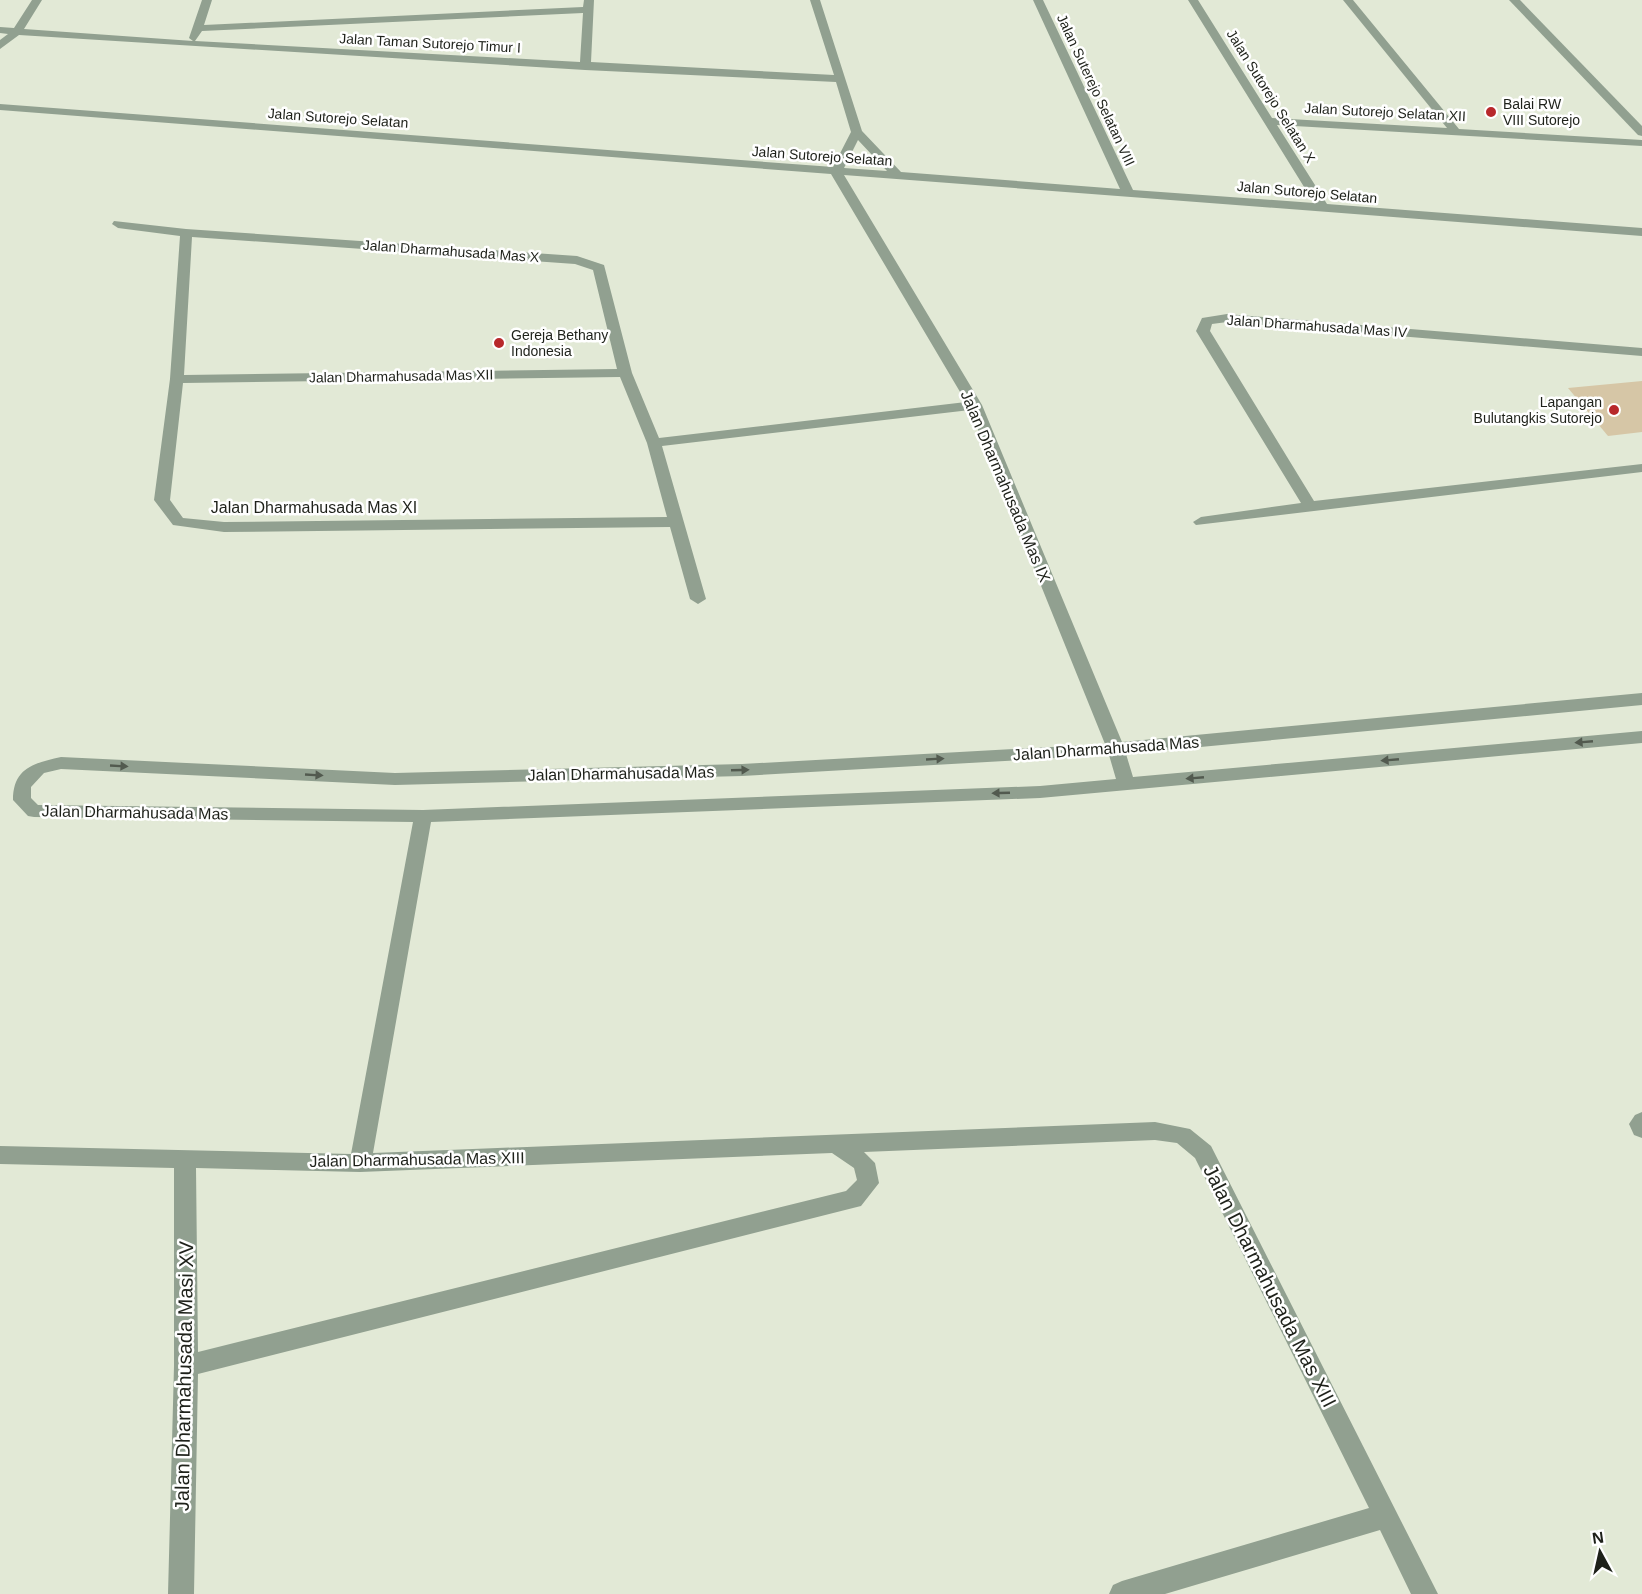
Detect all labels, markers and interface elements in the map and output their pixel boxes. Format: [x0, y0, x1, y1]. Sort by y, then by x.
street label: Jalan Suterejo Selatan VIII [1054, 11, 1138, 169]
street label: Jalan Sutorejo Selatan X [1223, 26, 1319, 166]
street label: Jalan Taman Sutorejo Timur I [339, 30, 521, 56]
place label: Balai RW VIII Sutorejo [1503, 96, 1580, 128]
street label: Jalan Sutorejo Selatan XII [1304, 100, 1466, 124]
street label: Jalan Sutorejo Selatan [267, 105, 409, 131]
marker: Balai RW VIII Sutorejo [1484, 105, 1498, 119]
street label: Jalan Sutorejo Selatan [751, 143, 893, 169]
street label: Jalan Sutorejo Selatan [1236, 178, 1378, 206]
street label: Jalan Dharmahusada Mas X [362, 237, 540, 265]
street label: Jalan Dharmahusada Mas IV [1226, 312, 1408, 340]
place label: Gereja Bethany Indonesia [511, 327, 608, 359]
marker: Gereja Bethany Indonesia [492, 336, 506, 350]
street label: Jalan Dharmahusada Mas XII [309, 366, 493, 386]
street label: Jalan Dharmahusada Mas IX [957, 388, 1054, 585]
place label: Lapangan Bulutangkis Sutorejo [1474, 394, 1602, 426]
marker: Lapangan Bulutangkis Sutorejo [1607, 403, 1621, 417]
street label: Jalan Dharmahusada Mas XI [211, 499, 417, 516]
street label: Jalan Dharmahusada Mas [1012, 734, 1200, 763]
one-way arrow [1574, 737, 1593, 747]
one-way arrow [925, 755, 944, 764]
one-way arrow [1380, 755, 1399, 765]
one-way arrow [110, 761, 129, 771]
street label: Jalan Dharmahusada Mas [527, 763, 715, 784]
one-way arrow [730, 765, 749, 775]
one-way arrow [305, 770, 324, 779]
one-way arrow [1186, 773, 1205, 783]
one-way arrow [991, 789, 1010, 798]
street label: Jalan Dharmahusada Mas [41, 802, 229, 823]
street label: Jalan Dharmahusada Mas XIII [309, 1149, 525, 1170]
street label: Jalan Dharmahusada Mas XIII [1199, 1161, 1341, 1411]
street label: Jalan Dharmahusada Masi XV [171, 1240, 197, 1511]
north arrow [1570, 1522, 1630, 1582]
text: N [1591, 1528, 1605, 1547]

